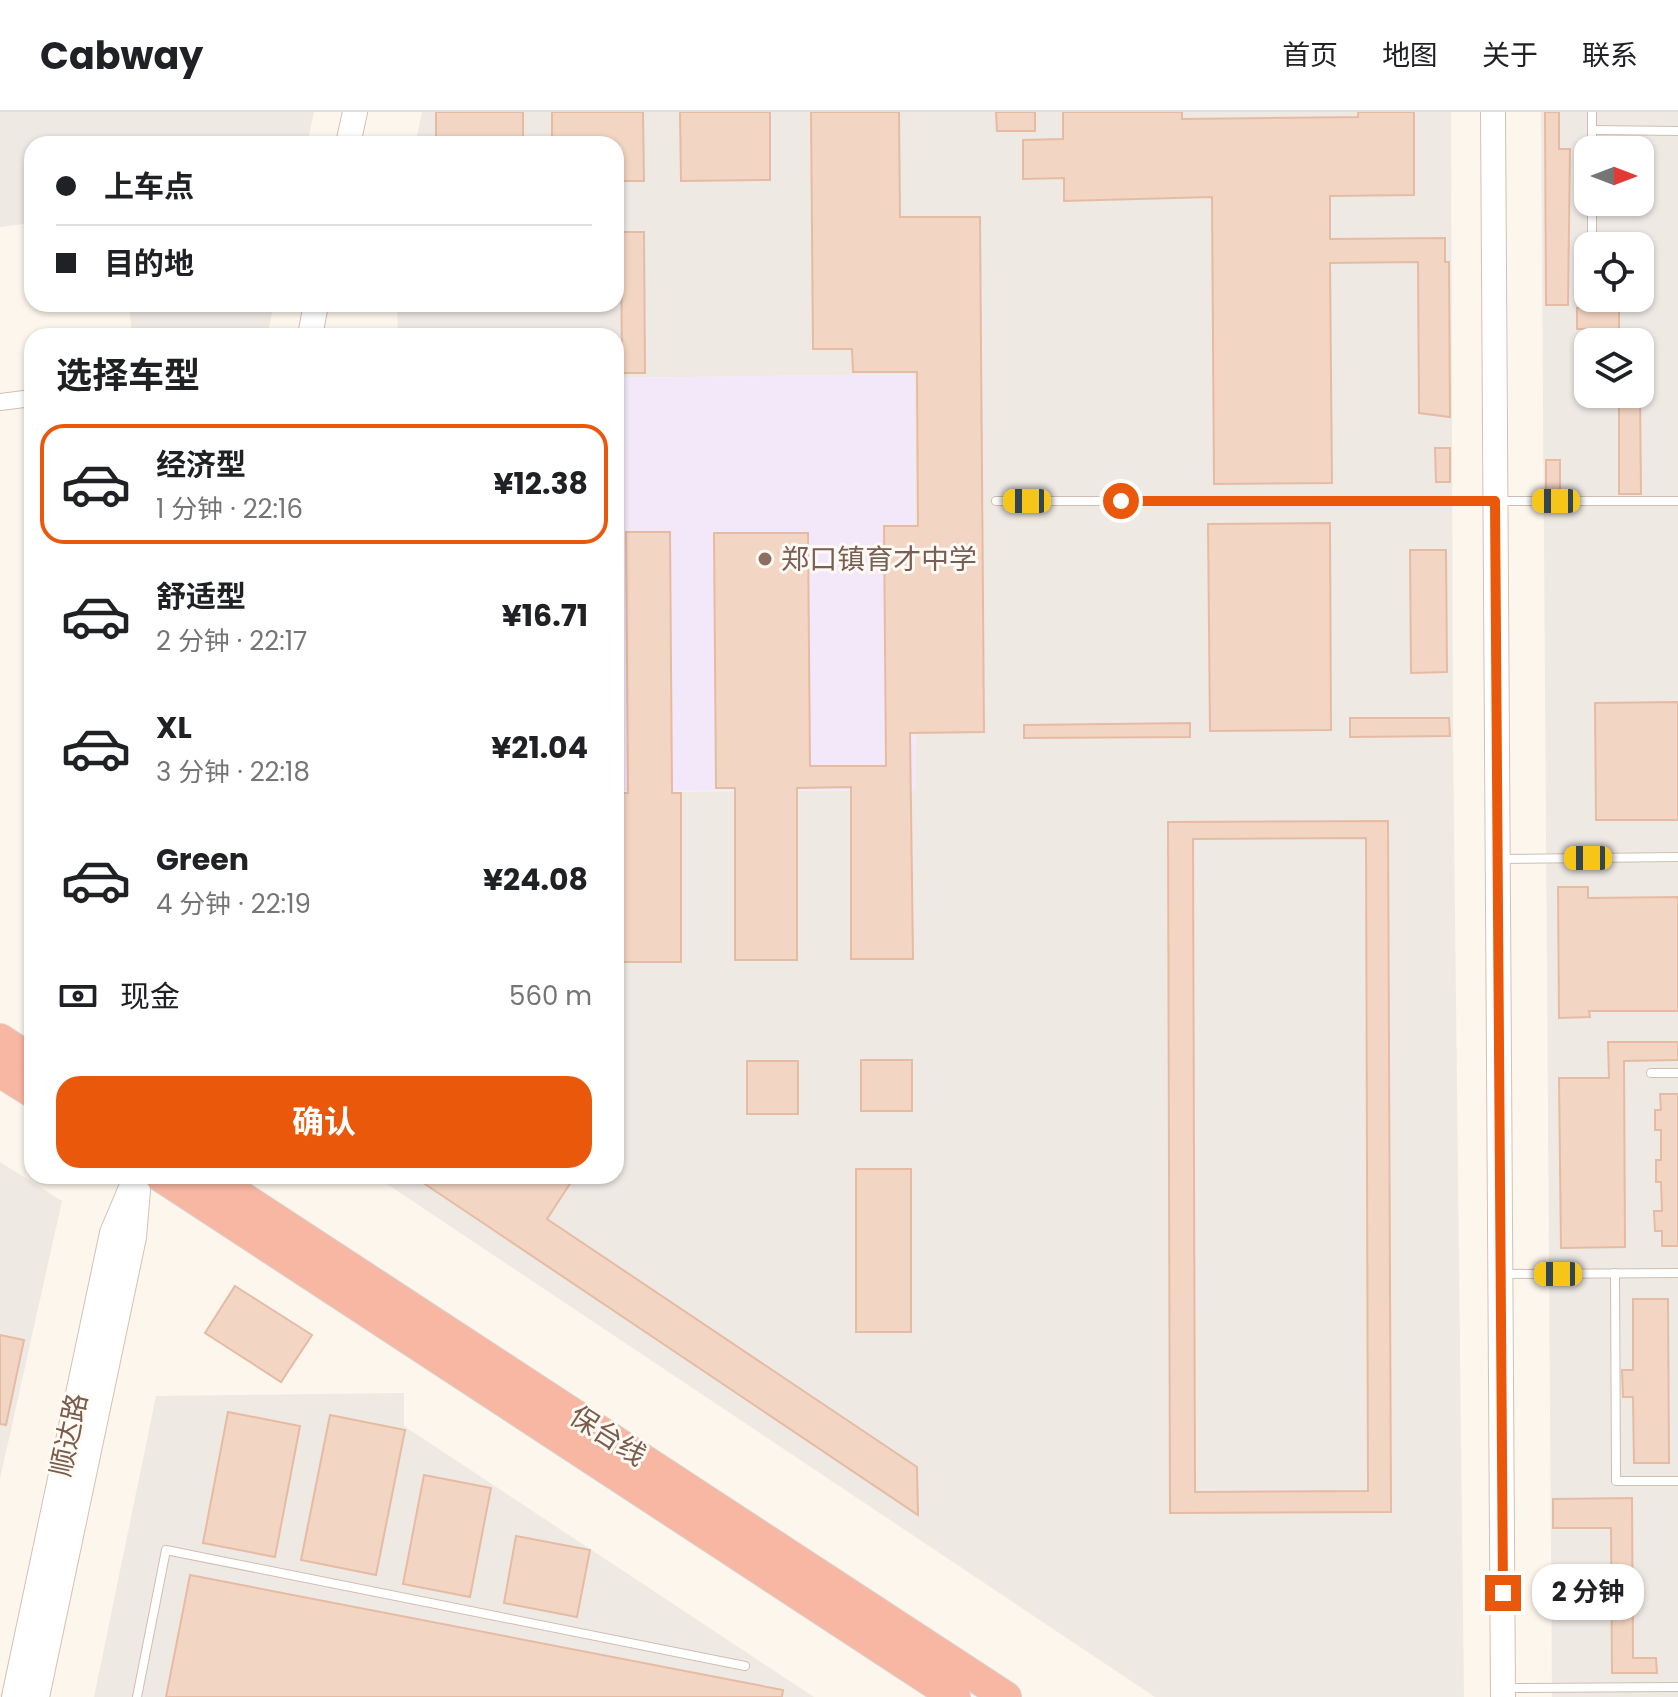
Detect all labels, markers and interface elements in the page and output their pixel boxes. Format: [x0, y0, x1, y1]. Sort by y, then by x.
text: Cabway [40, 29, 203, 82]
text: 首页 [1282, 36, 1338, 75]
text: 地图 [1382, 36, 1438, 75]
text: 关于 [1482, 36, 1538, 75]
text: 联系 [1582, 36, 1638, 75]
north arrow [1574, 136, 1654, 216]
map controls [1574, 136, 1654, 408]
text: 上车点 [104, 165, 194, 208]
button: locate [1574, 232, 1654, 312]
text: 目的地 [104, 242, 194, 285]
button: layers [1574, 328, 1654, 408]
text: 选择车型 [56, 350, 200, 401]
text: 经济型 [156, 443, 246, 486]
icon: car [60, 448, 132, 520]
text: ¥12.38 [493, 462, 588, 505]
route start [1103, 483, 1139, 519]
car [1003, 489, 1051, 513]
car [1532, 489, 1580, 513]
text: 1 分钟 · 22:16 [156, 491, 303, 527]
place label: 郑口镇育才中学 [781, 540, 977, 579]
marker: 郑口镇育才中学 [756, 550, 774, 568]
text: 舒适型 [156, 575, 246, 618]
icon: car [60, 580, 132, 652]
text: ¥16.71 [502, 594, 588, 637]
text: 2 分钟 · 22:17 [156, 623, 307, 659]
text: XL [156, 706, 192, 749]
icon: car [60, 712, 132, 784]
text: ¥21.04 [491, 726, 588, 769]
text: 3 分钟 · 22:18 [156, 754, 310, 790]
text: Green [156, 838, 249, 881]
icon: car [60, 844, 132, 916]
car [1564, 846, 1612, 870]
text: ¥24.08 [483, 858, 588, 901]
text: 4 分钟 · 22:19 [156, 886, 311, 922]
icon: cash [56, 974, 100, 1018]
text: 现金 [120, 975, 180, 1018]
text: 560 m [509, 978, 592, 1014]
button: 确认 [56, 1076, 592, 1168]
car [1534, 1262, 1582, 1286]
street label: 顺达路 [41, 1390, 97, 1480]
street label: 保台线 [562, 1397, 654, 1475]
callout: 2 分钟 [1531, 1565, 1643, 1621]
text: 2 分钟 [1552, 1574, 1624, 1610]
route end [1485, 1575, 1521, 1611]

